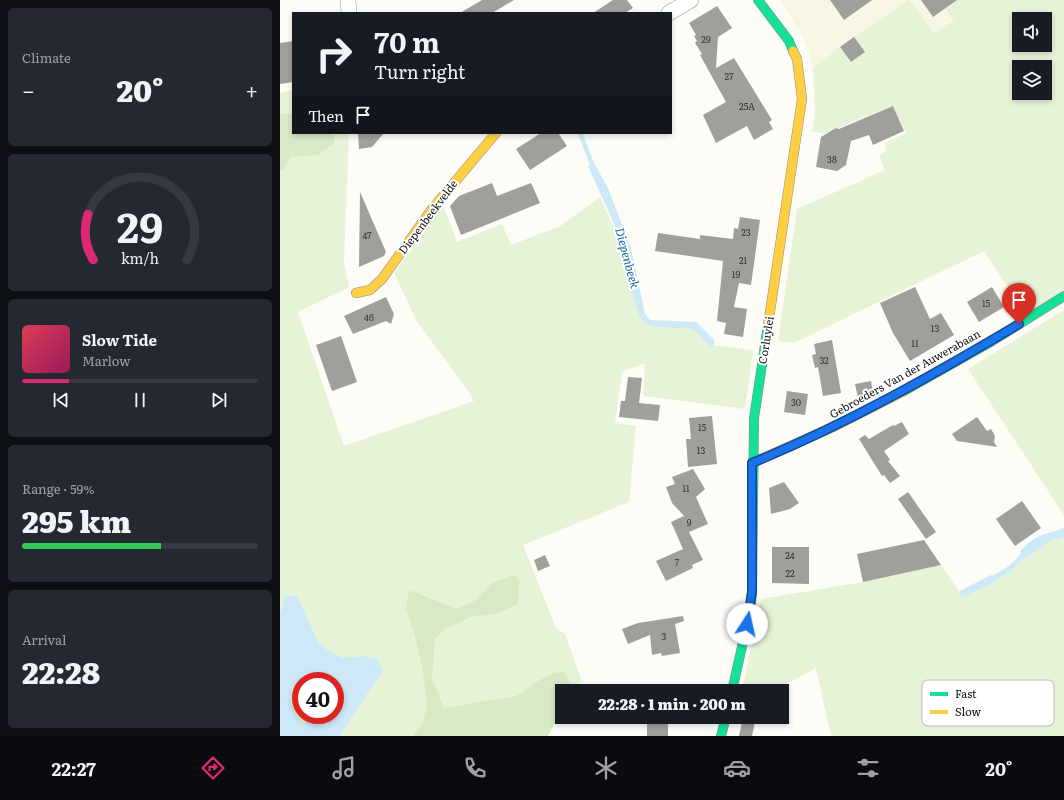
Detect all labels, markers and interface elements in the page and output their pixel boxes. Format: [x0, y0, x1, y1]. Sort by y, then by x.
map controls [1012, 12, 1052, 100]
button: sound [1012, 12, 1052, 52]
text: 70 m [374, 20, 440, 62]
icon: right [308, 28, 360, 80]
house number: 29 [701, 32, 711, 46]
text: Climate [22, 48, 71, 67]
text: Turn right [374, 58, 465, 85]
button: layers [1012, 60, 1052, 100]
text: 20° [116, 67, 164, 111]
house number: 27 [724, 69, 734, 83]
text: − [22, 73, 35, 106]
text: + [245, 73, 258, 106]
house number: 25A [739, 99, 755, 113]
text: Then [308, 104, 344, 127]
icon: arrive [352, 104, 374, 126]
house number: 38 [827, 152, 837, 166]
street label: Diepenbeekvelde [394, 176, 461, 257]
text: 29 [117, 194, 163, 256]
water label: Diepenbeek [611, 225, 645, 291]
house number: 23 [741, 225, 751, 239]
house number: 47 [362, 228, 372, 242]
text: km/h [121, 247, 160, 268]
house number: 21 [739, 253, 747, 267]
house number: 19 [732, 267, 740, 281]
pin [1002, 283, 1036, 324]
icon: arrive [1008, 289, 1030, 311]
house number: 15 [982, 296, 991, 310]
house number: 46 [364, 310, 374, 324]
street label: Corluylei [753, 314, 777, 365]
house number: 13 [931, 321, 939, 335]
street label: Gebroeders Van der Auwerabaan [826, 325, 983, 421]
text: Slow Tide [82, 328, 157, 351]
house number: 11 [911, 336, 919, 350]
text: Marlow [82, 351, 130, 370]
house number: 32 [819, 353, 829, 367]
icon: previous [50, 389, 72, 411]
icon: pause [129, 389, 151, 411]
icon: next [208, 389, 230, 411]
house number: 30 [791, 395, 801, 409]
house number: 15 [698, 420, 707, 434]
house number: 13 [697, 443, 705, 457]
text: Range · 59% [22, 479, 94, 498]
house number: 11 [682, 481, 690, 495]
text: 295 km [22, 498, 131, 542]
house number: 9 [687, 515, 692, 529]
house number: 24 [785, 548, 795, 562]
house number: 7 [675, 555, 680, 569]
house number: 22 [785, 566, 795, 580]
position arrow [726, 603, 768, 645]
house number: 3 [662, 629, 667, 643]
text: Arrival [22, 630, 66, 649]
text: 22:28 [22, 649, 100, 693]
speed limit sign: 40 [292, 672, 344, 724]
legend [922, 680, 1054, 726]
text: Fast [955, 685, 977, 701]
text: 22:28 · 1 min · 200 m [598, 692, 746, 715]
text: Slow [955, 703, 981, 719]
icon: directions [199, 754, 227, 782]
icon: music [330, 754, 358, 782]
icon: phone [461, 754, 489, 782]
icon: climate [592, 754, 620, 782]
icon: car [723, 754, 751, 782]
icon: filters [854, 754, 882, 782]
text: 22:27 [52, 755, 96, 782]
text: 20° [985, 755, 1012, 782]

